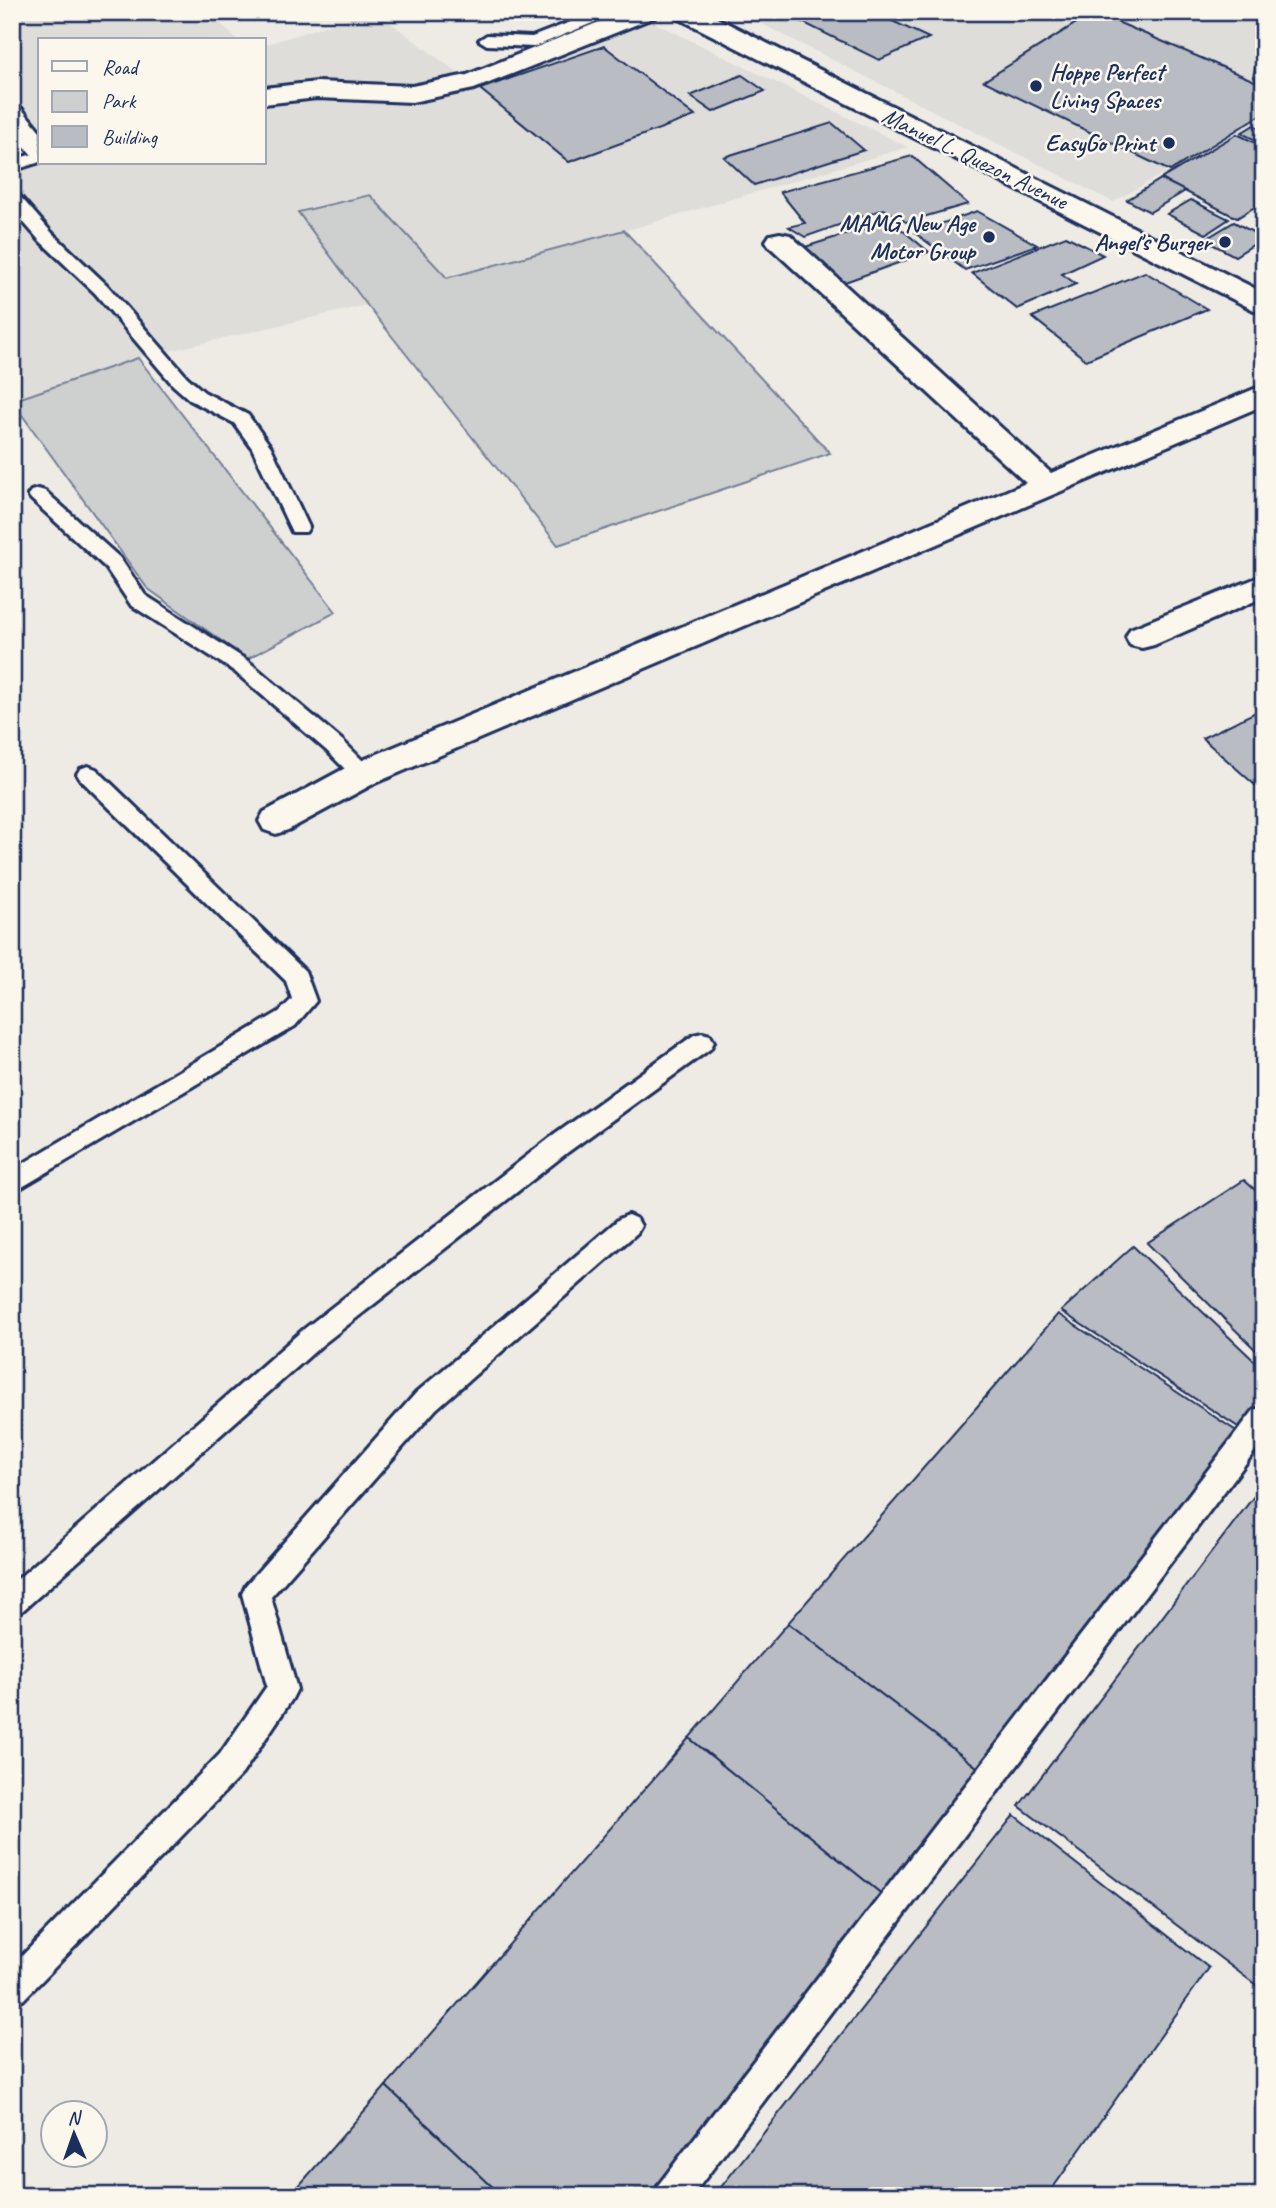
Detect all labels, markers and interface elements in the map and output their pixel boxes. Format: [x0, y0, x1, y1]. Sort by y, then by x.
legend [38, 38, 266, 164]
text: Road [102, 54, 141, 80]
place label: Hoppe Perfect Living Spaces [1050, 57, 1168, 115]
marker: Hoppe Perfect Living Spaces [1028, 78, 1044, 94]
text: Park [102, 88, 137, 114]
street label: Manuel L. Quezon Avenue [877, 100, 1075, 217]
text: Building [102, 124, 159, 150]
place label: EasyGo Print [1045, 128, 1158, 158]
marker: EasyGo Print [1161, 135, 1177, 151]
place label: MAMG New Age Motor Group [839, 208, 977, 266]
place label: Angel's Burger [1094, 227, 1213, 257]
marker: MAMG New Age Motor Group [981, 229, 997, 245]
marker: Angel's Burger [1217, 234, 1233, 250]
north arrow [38, 2100, 108, 2170]
text: N [67, 2106, 83, 2130]

